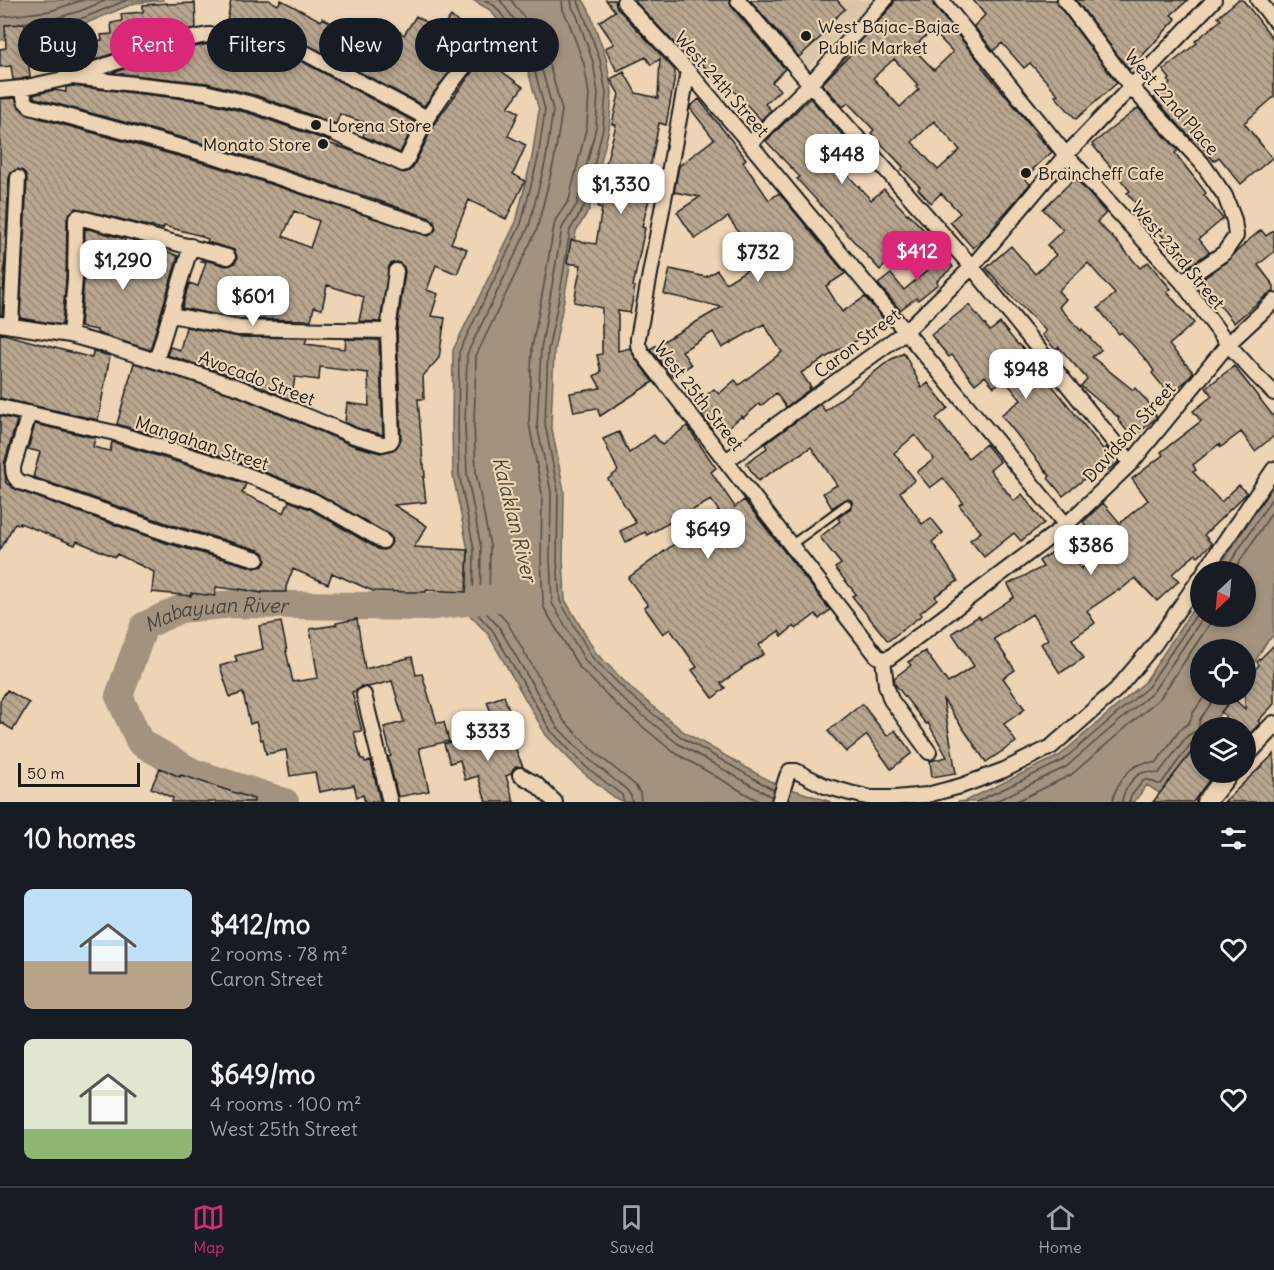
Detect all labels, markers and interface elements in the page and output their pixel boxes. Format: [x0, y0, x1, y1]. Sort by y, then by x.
place label: West Bajac-Bajac Public Market [818, 15, 960, 59]
chip: Buy [18, 18, 98, 72]
chip: Rent [110, 18, 195, 72]
chip: Filters [207, 18, 307, 72]
chip: New [319, 18, 403, 72]
chip: Apartment [415, 18, 559, 72]
street label: West 24th Street [670, 26, 774, 142]
marker: West Bajac-Bajac Public Market [799, 29, 813, 43]
street label: West 22nd Place [1120, 44, 1224, 160]
place label: Lorena Store [328, 114, 432, 137]
marker: Lorena Store [309, 118, 323, 132]
place label: Monato Store [203, 133, 311, 156]
pin: $448 [806, 134, 878, 185]
marker: Monato Store [316, 137, 330, 151]
text: $448 [819, 141, 865, 166]
place label: Braincheff Cafe [1038, 162, 1164, 185]
pin: $1,330 [572, 164, 670, 215]
marker: Braincheff Cafe [1019, 166, 1033, 180]
text: $1,330 [592, 171, 650, 196]
street label: West 23rd Street [1126, 196, 1230, 314]
pin: $412 [881, 231, 953, 282]
pin: $732 [722, 232, 794, 283]
text: $412 [896, 238, 938, 263]
text: $732 [736, 239, 780, 264]
pin: $1,290 [74, 240, 172, 291]
text: $1,290 [94, 247, 152, 272]
pin: $601 [217, 276, 289, 327]
text: $601 [231, 283, 275, 308]
street label: Caron Street [809, 303, 905, 383]
street label: West 25th Street [649, 337, 749, 455]
street label: Avocado Street [196, 345, 318, 411]
pin: $948 [990, 349, 1062, 400]
text: $948 [1003, 356, 1049, 381]
street label: Davidson Street [1078, 377, 1180, 487]
street label: Mangahan Street [132, 411, 272, 475]
water label: Kalaklan River [487, 454, 543, 587]
pin: $649 [672, 509, 744, 560]
text: $649 [685, 516, 731, 541]
pin: $386 [1055, 525, 1127, 576]
text: $386 [1068, 532, 1114, 557]
north arrow [1190, 561, 1256, 627]
map controls [1190, 561, 1256, 783]
water label: Mabayuan River [140, 591, 291, 637]
button: locate [1190, 639, 1256, 705]
pin: $333 [452, 711, 524, 762]
button: layers [1190, 717, 1256, 783]
text: $333 [465, 718, 511, 743]
scale bar [18, 760, 140, 788]
text: 50 m [27, 763, 65, 783]
text: 10 homes [24, 822, 136, 855]
icon: filters [1217, 822, 1250, 855]
text: $412/mo [210, 908, 310, 941]
icon: home [72, 913, 144, 985]
icon: heart [1217, 933, 1250, 966]
text: 2 rooms · 78 m² [210, 941, 348, 966]
text: Caron Street [210, 966, 323, 991]
text: $649/mo [210, 1058, 315, 1091]
icon: home [72, 1063, 144, 1135]
icon: heart [1217, 1083, 1250, 1116]
text: 4 rooms · 100 m² [210, 1091, 361, 1116]
text: West 25th Street [210, 1116, 358, 1141]
tab: Map [192, 1201, 225, 1257]
tab: Saved [610, 1201, 654, 1257]
tab: Home [1039, 1201, 1082, 1257]

